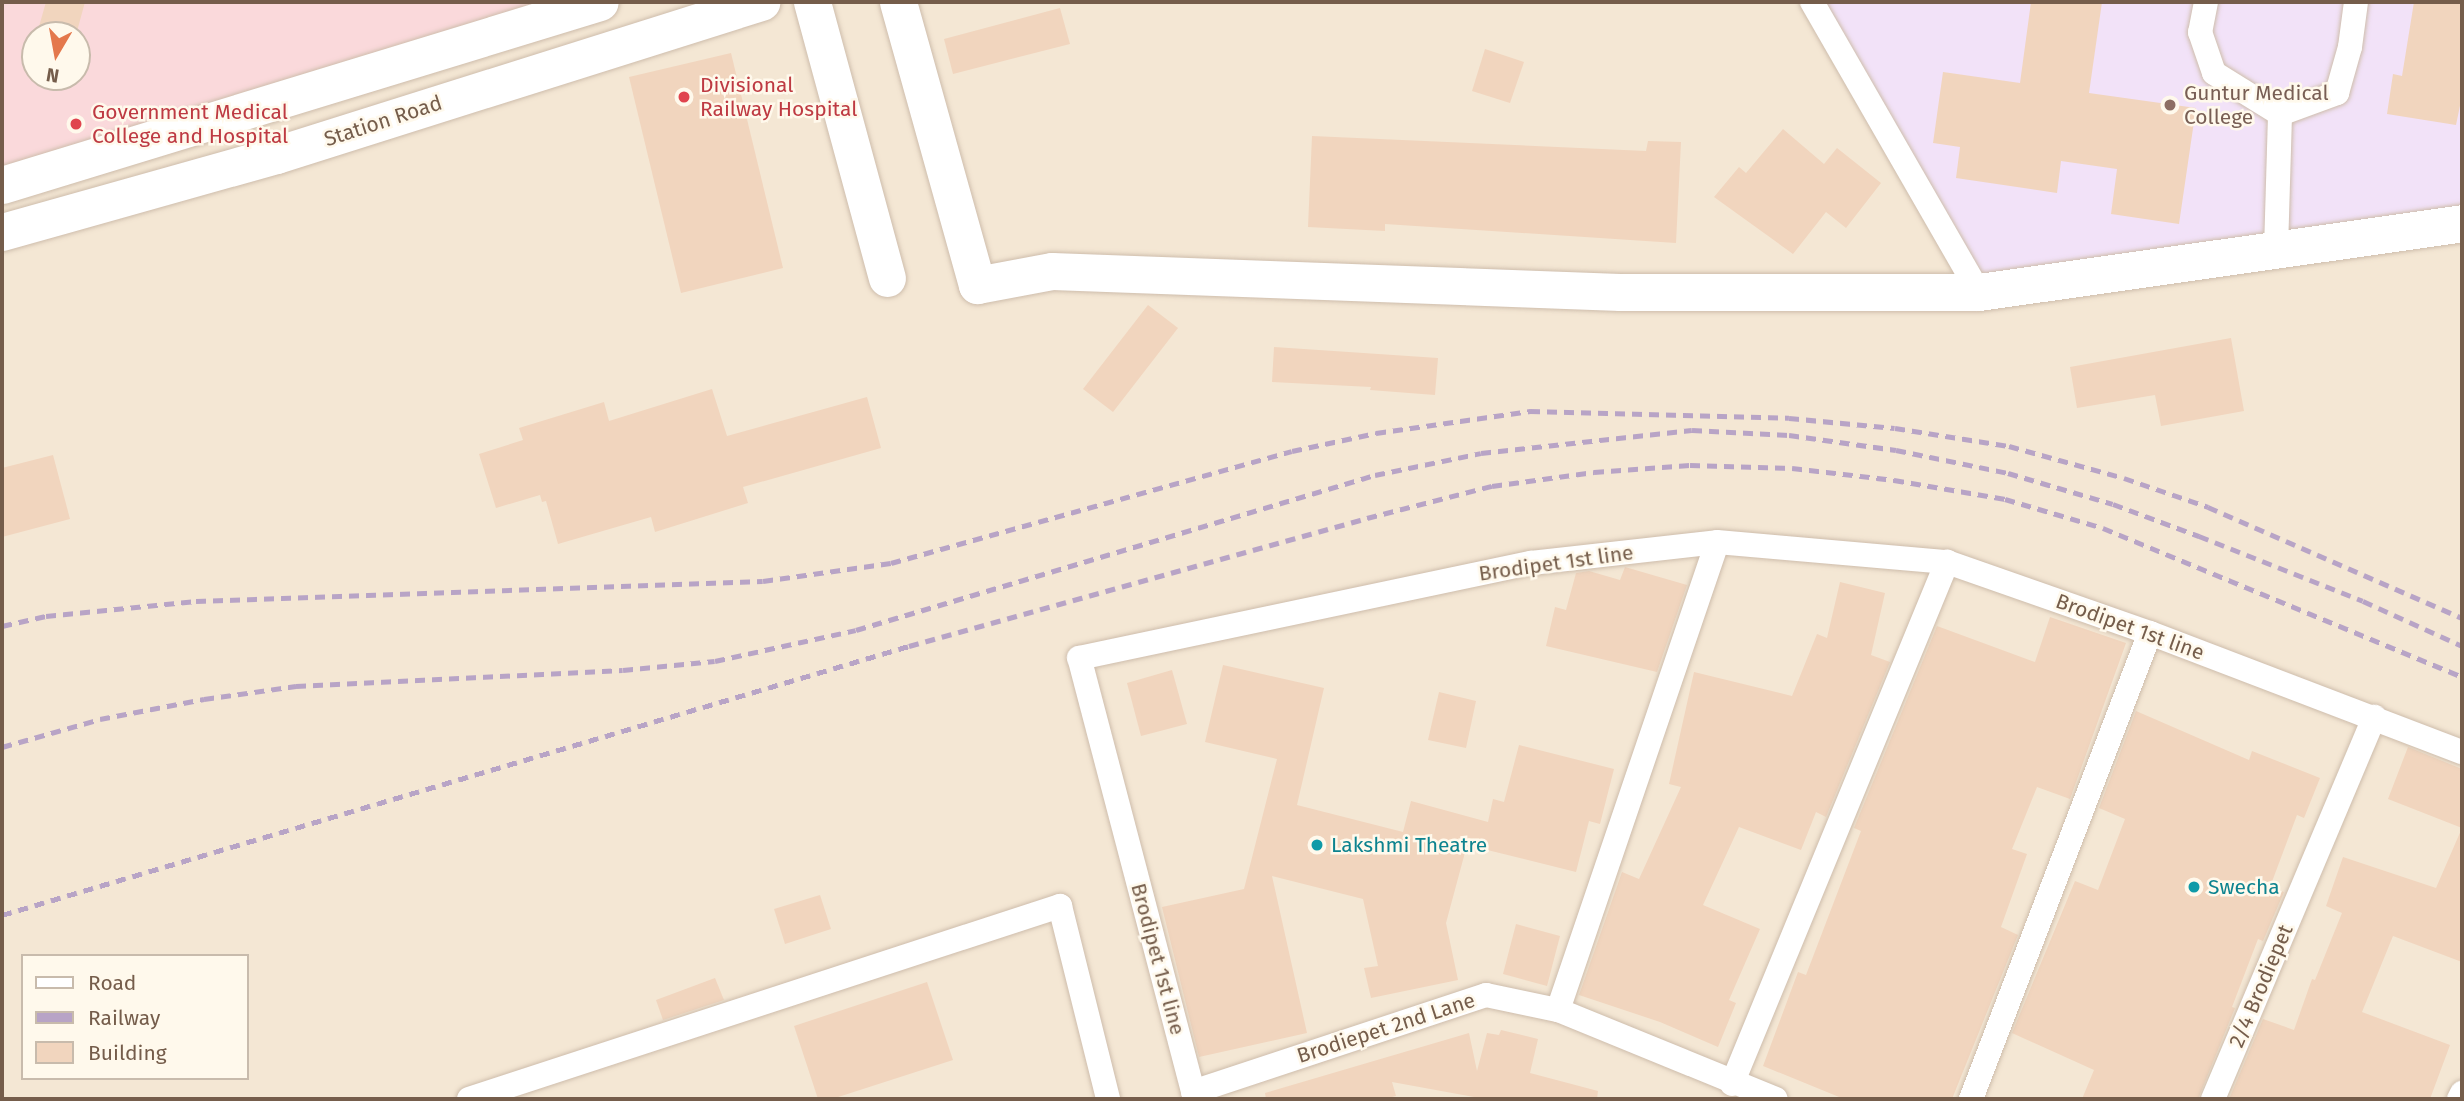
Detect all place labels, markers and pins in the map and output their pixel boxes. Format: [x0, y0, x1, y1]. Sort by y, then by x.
place label: Divisional Railway Hospital [700, 72, 857, 122]
place label: Guntur Medical College [2184, 80, 2329, 130]
marker: Divisional Railway Hospital [674, 87, 694, 107]
marker: Guntur Medical College [2162, 97, 2178, 113]
place label: Government Medical College and Hospital [92, 99, 288, 149]
marker: Government Medical College and Hospital [66, 114, 86, 134]
place label: Lakshmi Theatre [1331, 832, 1487, 858]
marker: Lakshmi Theatre [1309, 837, 1325, 853]
place label: Swecha [2208, 874, 2280, 900]
marker: Swecha [2186, 879, 2202, 895]

